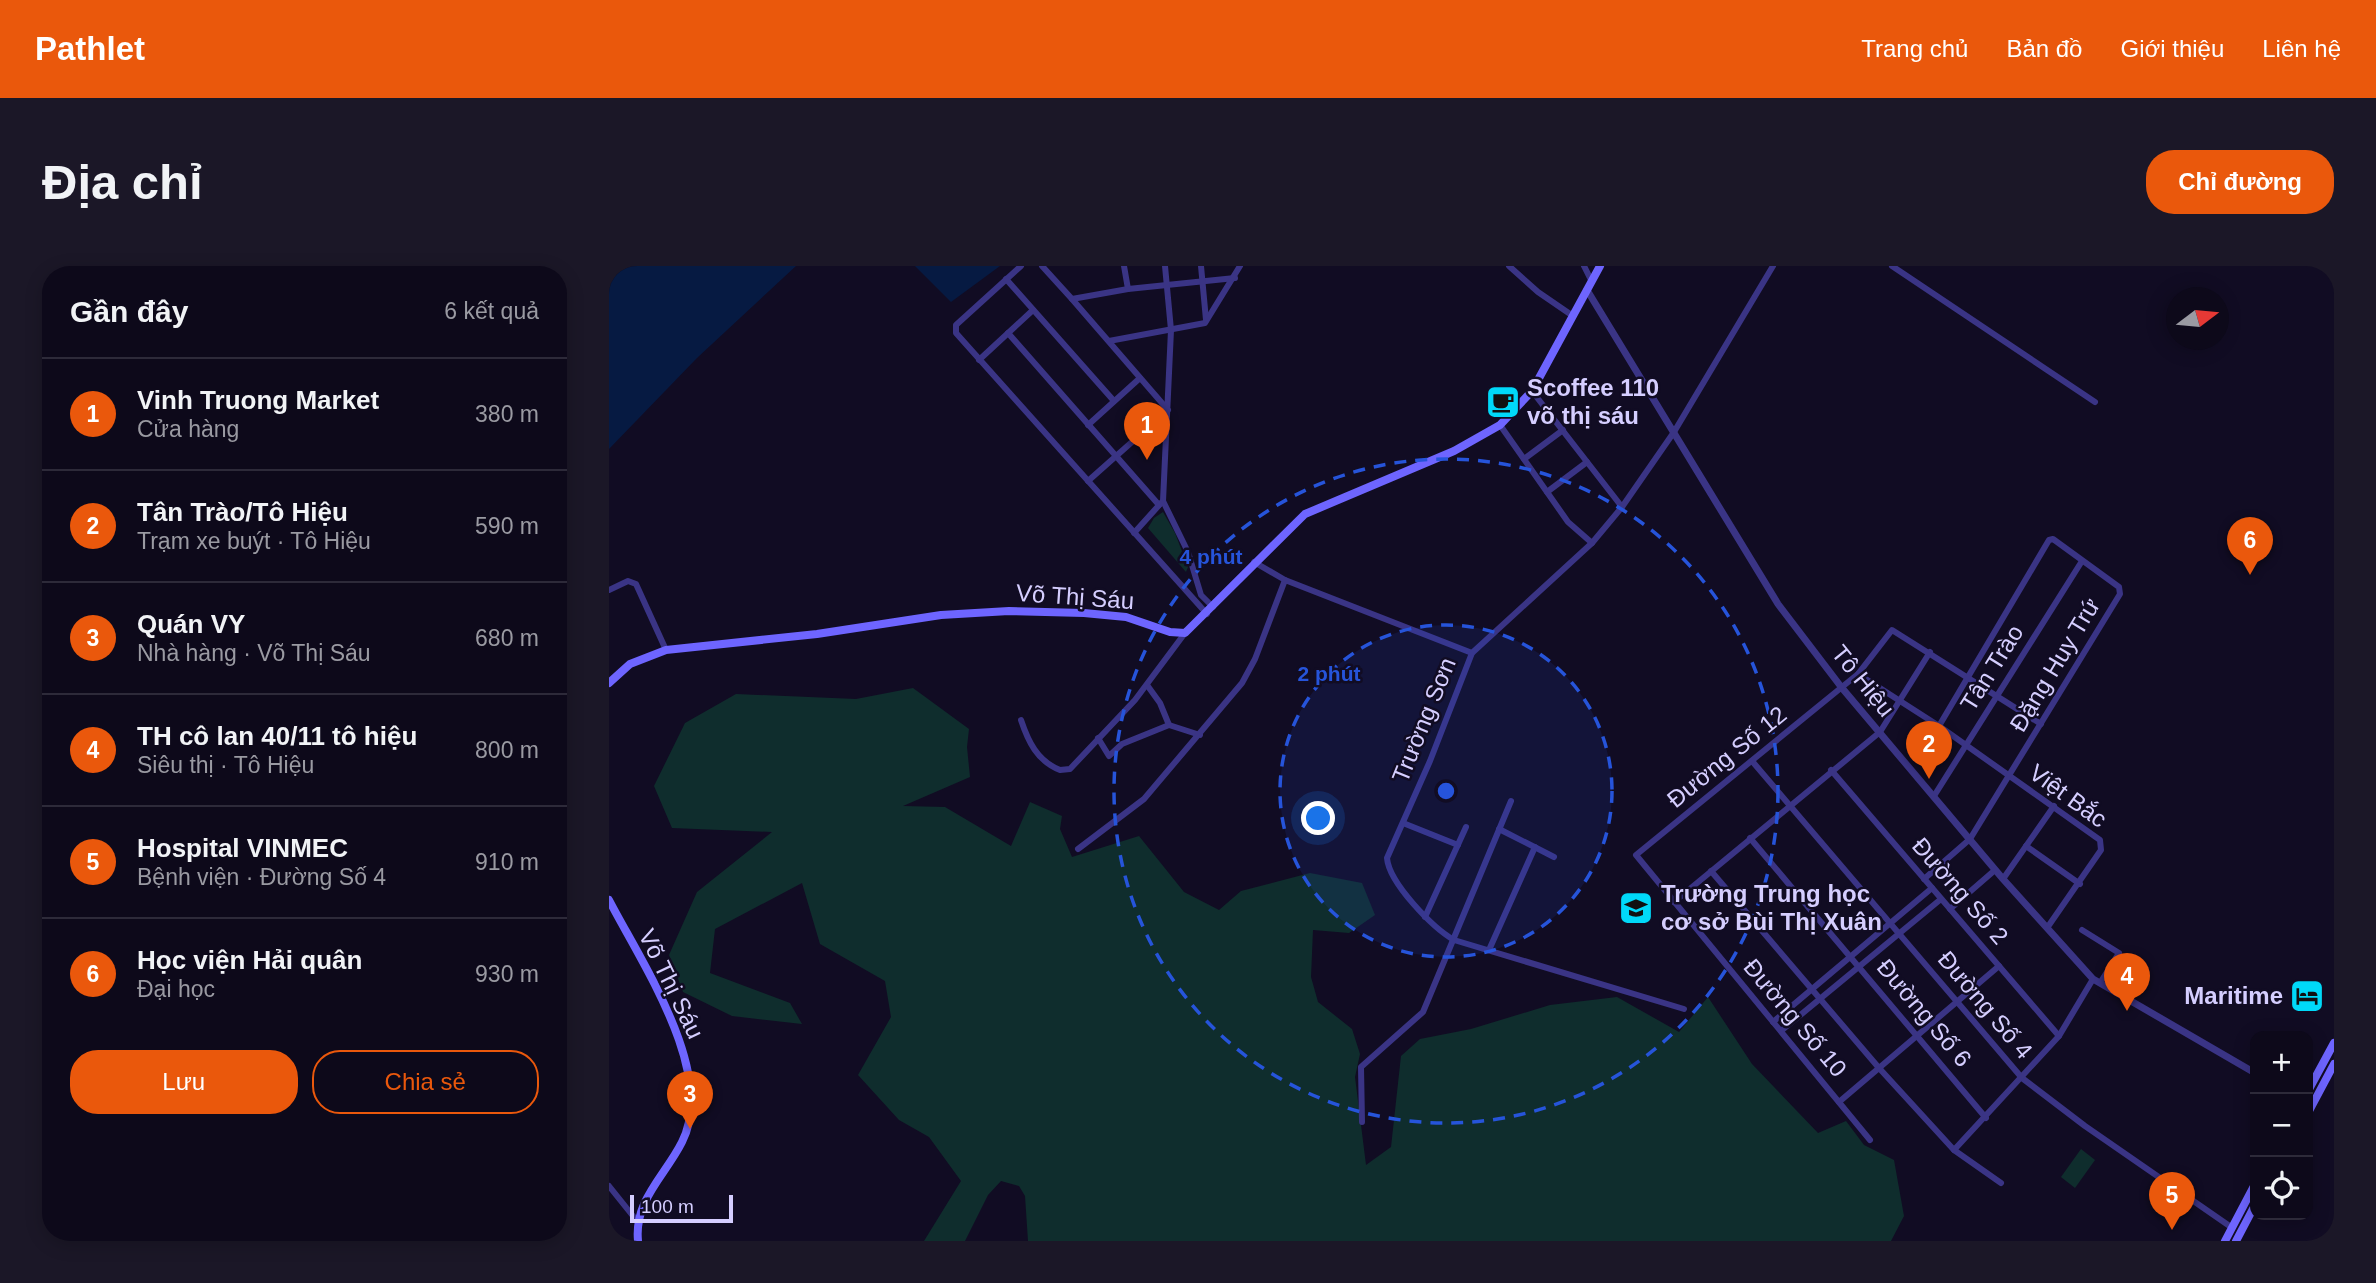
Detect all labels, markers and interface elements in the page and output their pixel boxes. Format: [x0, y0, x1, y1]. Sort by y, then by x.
text: Pathlet [35, 30, 145, 67]
text: Trang chủ [1861, 35, 1968, 62]
text: Bản đồ [2006, 35, 2082, 62]
text: Giới thiệu [2120, 35, 2224, 62]
text: Liên hệ [2262, 35, 2341, 62]
button: Chỉ đường [2146, 150, 2334, 214]
text: Địa chỉ [42, 155, 203, 209]
north arrow [2166, 287, 2229, 350]
text: Gần đây [70, 295, 188, 328]
text: 6 kết quả [444, 298, 539, 324]
place label: Scoffee 110 võ thị sáu [1527, 374, 1659, 429]
cafe icon: Scoffee 110 võ thị sáu [1484, 383, 1522, 421]
text: Vinh Truong Market [137, 385, 379, 415]
text: 1 [87, 401, 99, 427]
text: 380 m [475, 401, 539, 427]
pin: 1 [1124, 402, 1170, 460]
text: Cửa hàng [137, 416, 239, 442]
text: Tân Trào/Tô Hiệu [137, 497, 348, 527]
text: 2 [87, 513, 99, 539]
text: 590 m [475, 513, 539, 539]
pin: 6 [2227, 517, 2273, 575]
text: Trạm xe buýt · Tô Hiệu [137, 528, 371, 554]
text: 4 phút [1180, 545, 1243, 568]
street label: Võ Thị Sáu [1015, 579, 1135, 614]
street label: Đặng Huy Trứ [2004, 593, 2105, 736]
text: Quán VY [137, 609, 245, 639]
street label: Tân Trào [1955, 620, 2028, 716]
text: 3 [87, 625, 99, 651]
text: 680 m [475, 625, 539, 651]
text: Nhà hàng · Võ Thị Sáu [137, 640, 371, 666]
street label: Tô Hiệu [1826, 640, 1900, 722]
street label: Trường Sơn [1386, 654, 1461, 786]
text: 2 phút [1298, 662, 1361, 685]
street label: Đường Số 12 [1662, 700, 1792, 813]
text: TH cô lan 40/11 tô hiệu [137, 721, 417, 751]
pin: 2 [1906, 721, 1952, 779]
text: 4 [87, 737, 99, 763]
text: 800 m [475, 737, 539, 763]
text: Siêu thị · Tô Hiệu [137, 752, 314, 778]
street label: Việt Bắc [2024, 759, 2112, 833]
centre of rings [1434, 779, 1458, 803]
your location [1301, 801, 1335, 835]
street label: Đường Số 2 [1907, 832, 2014, 949]
text: Hospital VINMEC [137, 833, 348, 863]
text: 5 [87, 849, 99, 875]
text: 910 m [475, 849, 539, 875]
text: Bệnh viện · Đường Số 4 [137, 864, 386, 890]
place label: Trường Trung học cơ sở Bùi Thị Xuân [1661, 880, 1882, 935]
school or university icon: Trường Trung học cơ sở Bùi Thị Xuân [1617, 889, 1655, 927]
street label: Võ Thị Sáu [633, 925, 710, 1043]
text: Học viện Hải quân [137, 945, 362, 975]
street label: Đường Số 4 [1933, 945, 2038, 1064]
street label: Đường Số 10 [1738, 953, 1852, 1082]
street label: Đường Số 6 [1872, 953, 1977, 1072]
pin: 4 [2104, 953, 2150, 1011]
text: 6 [87, 961, 99, 987]
text: 930 m [475, 961, 539, 987]
text: Đại học [137, 976, 215, 1002]
hotel icon: Maritime [2288, 977, 2326, 1015]
place label: Maritime [2184, 982, 2283, 1009]
map controls [2250, 1031, 2313, 1220]
button: + [2250, 1031, 2313, 1094]
button: Lưu [70, 1050, 298, 1114]
button: Chia sẻ [312, 1050, 539, 1114]
pin: 3 [667, 1071, 713, 1129]
button: − [2250, 1094, 2313, 1157]
button: locate [2250, 1157, 2313, 1220]
pin: 5 [2149, 1172, 2195, 1230]
scale bar [630, 1192, 733, 1224]
text: 100 m [641, 1196, 694, 1217]

